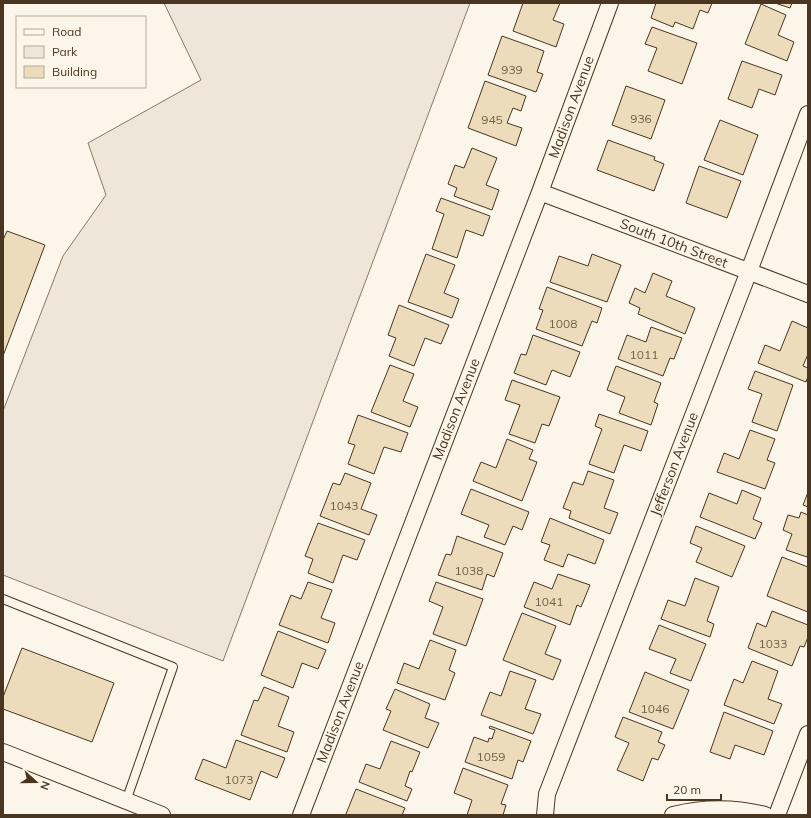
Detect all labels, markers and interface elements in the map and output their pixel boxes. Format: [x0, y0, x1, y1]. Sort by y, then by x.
legend [16, 16, 146, 88]
text: Road [52, 24, 81, 39]
text: Park [52, 44, 78, 59]
street label: Madison Avenue [544, 53, 598, 161]
house number: 939 [501, 62, 523, 77]
text: Building [52, 64, 97, 79]
house number: 936 [630, 111, 652, 126]
house number: 945 [481, 112, 503, 127]
street label: South 10th Street [618, 214, 730, 272]
house number: 1008 [549, 316, 577, 331]
house number: 1011 [630, 347, 658, 362]
street label: Madison Avenue [428, 355, 484, 463]
street label: Jefferson Avenue [646, 410, 702, 518]
house number: 1043 [330, 498, 358, 513]
house number: 1038 [455, 563, 483, 578]
house number: 1041 [535, 594, 563, 609]
house number: 1033 [759, 636, 787, 651]
street label: Madison Avenue [312, 658, 368, 766]
house number: 1046 [641, 701, 669, 716]
house number: 1059 [477, 749, 505, 764]
north arrow [16, 762, 56, 802]
house number: 1073 [225, 772, 253, 787]
scale bar [667, 776, 721, 802]
text: N [37, 779, 53, 792]
text: 20 m [673, 782, 701, 797]

